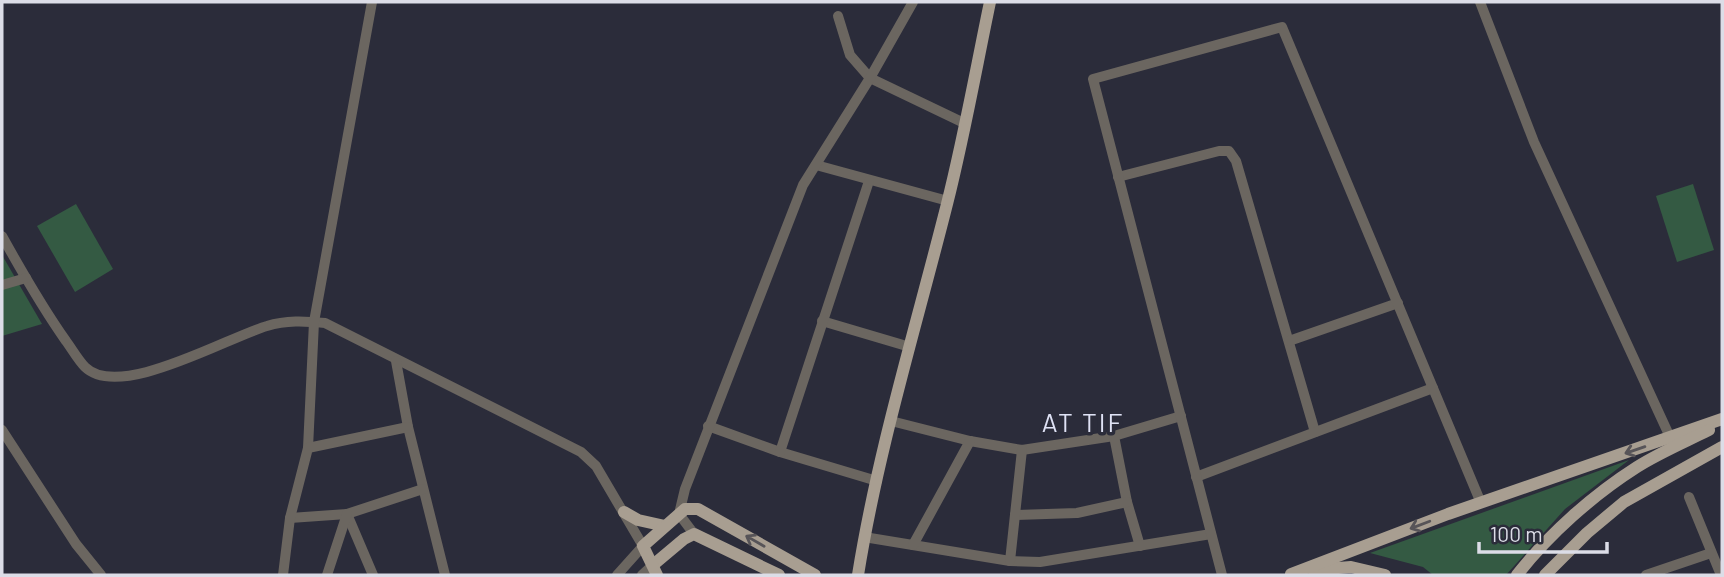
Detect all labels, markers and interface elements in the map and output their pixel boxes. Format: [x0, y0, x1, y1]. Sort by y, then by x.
district label: AT TIF [1042, 406, 1124, 437]
one-way arrow [1624, 445, 1646, 457]
scale bar [1479, 510, 1607, 554]
one-way arrow [1409, 519, 1431, 532]
text: 100 m [1490, 521, 1543, 546]
one-way arrow [746, 534, 766, 548]

